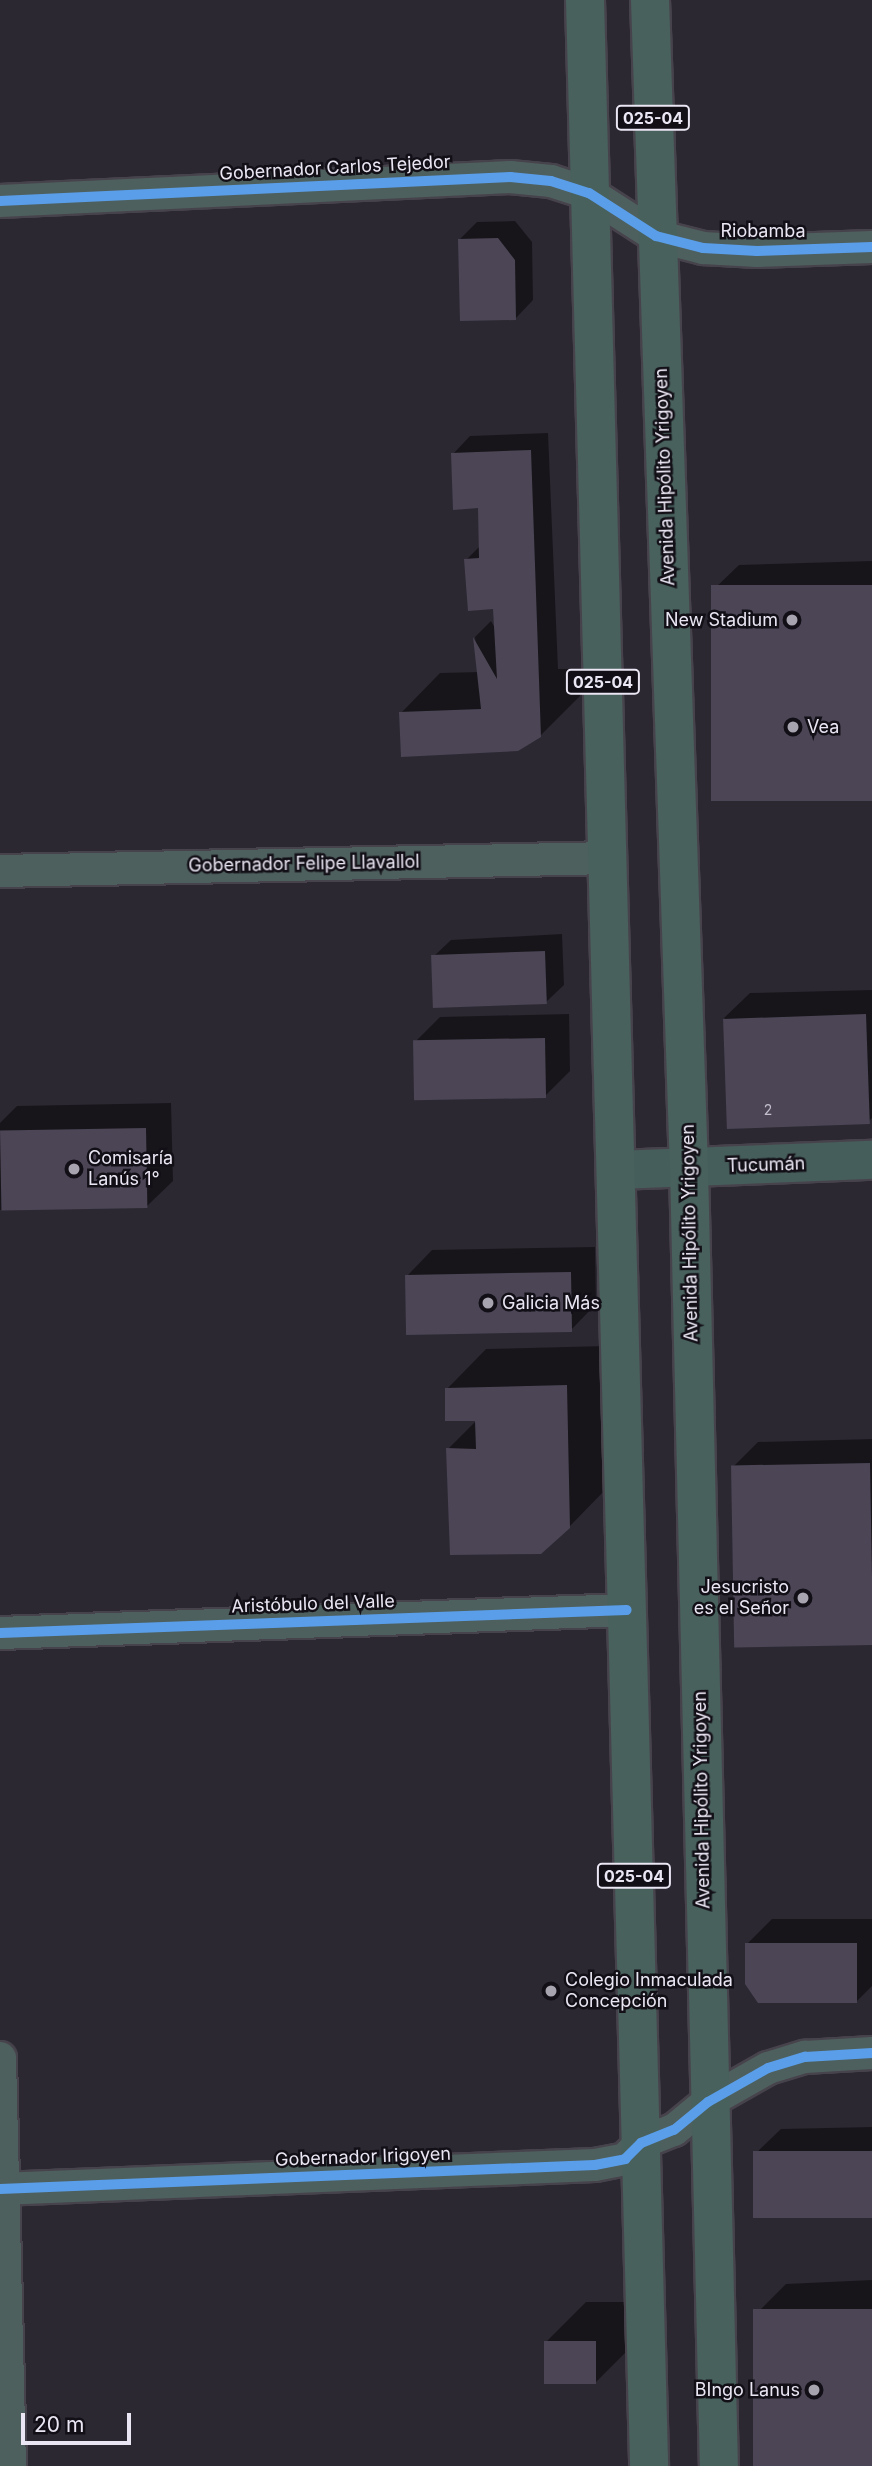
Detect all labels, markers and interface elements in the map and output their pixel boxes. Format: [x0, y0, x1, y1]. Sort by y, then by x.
road number: 025-04 [614, 106, 692, 130]
street label: Gobernador Carlos Tejedor [219, 151, 451, 185]
street label: Riobamba [720, 220, 806, 242]
street label: Avenida Hipólito Yrigoyen [650, 368, 680, 586]
place label: New Stadium [665, 609, 778, 631]
marker: New Stadium [784, 612, 800, 628]
road number: 025-04 [564, 670, 642, 694]
place label: Vea [807, 716, 839, 738]
marker: Vea [785, 719, 801, 735]
street label: Gobernador Felipe Llavallol [188, 851, 420, 877]
house number: 2 [764, 1102, 772, 1118]
street label: Avenida Hipólito Yrigoyen [677, 1124, 703, 1342]
place label: Comisaría Lanús 1° [88, 1148, 173, 1190]
street label: Tucumán [726, 1153, 806, 1177]
marker: Comisaría Lanús 1° [66, 1161, 82, 1177]
place label: Galicia Más [502, 1292, 600, 1314]
marker: Galicia Más [480, 1295, 496, 1311]
place label: Jesucristo es el Señor [694, 1577, 789, 1620]
street label: Aristóbulo del Valle [231, 1590, 395, 1618]
marker: Jesucristo es el Señor [795, 1590, 811, 1606]
street label: Avenida Hipólito Yrigoyen [689, 1691, 715, 1909]
road number: 025-04 [596, 1864, 672, 1888]
place label: Colegio Inmaculada Concepción [565, 1970, 733, 2012]
marker: Colegio Inmaculada Concepción [543, 1983, 559, 1999]
street label: Gobernador Irigoyen [275, 2143, 451, 2171]
place label: BIngo Lanus [695, 2379, 800, 2401]
marker: BIngo Lanus [806, 2382, 822, 2398]
scale bar [24, 2400, 135, 2444]
text: 20 m [34, 2412, 84, 2437]

